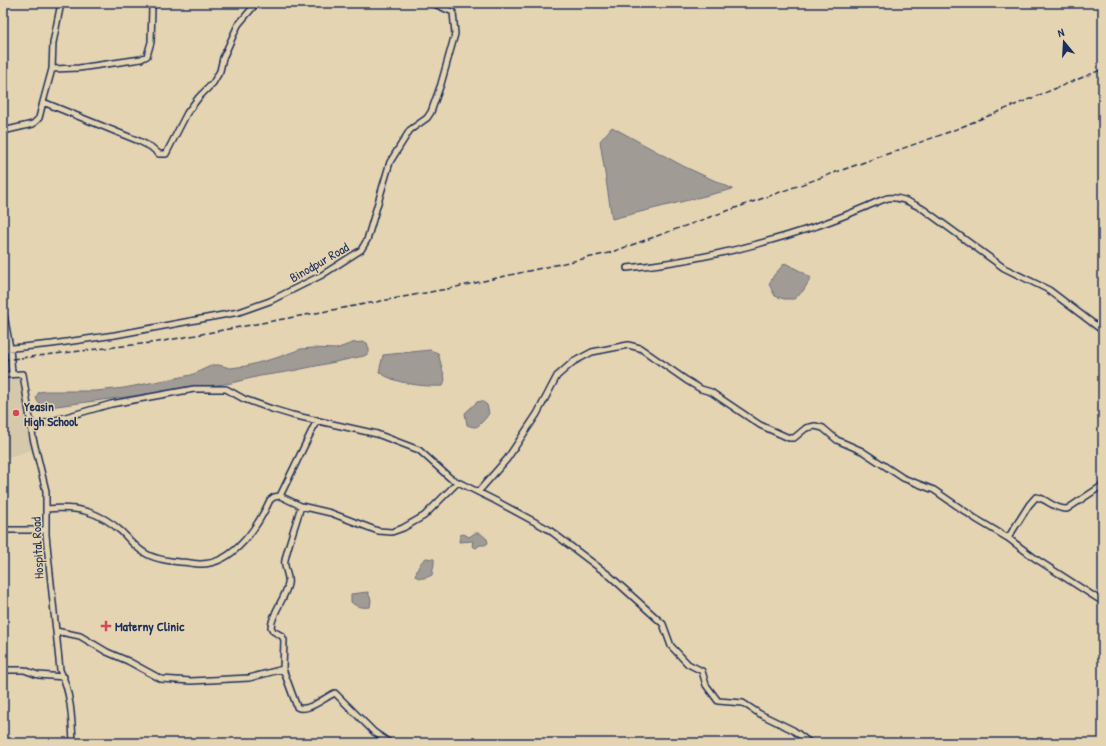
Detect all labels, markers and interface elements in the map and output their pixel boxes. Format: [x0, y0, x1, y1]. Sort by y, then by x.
north arrow [1044, 22, 1084, 62]
text: N [1056, 25, 1066, 40]
street label: Binodpur Road [286, 238, 352, 286]
place label: Yeasin High School [24, 397, 78, 431]
marker: Yeasin High School [11, 408, 21, 418]
street label: Hospital Road [26, 517, 48, 579]
place label: Materny Clinic [115, 617, 185, 636]
marker: Materny Clinic [100, 620, 112, 632]

